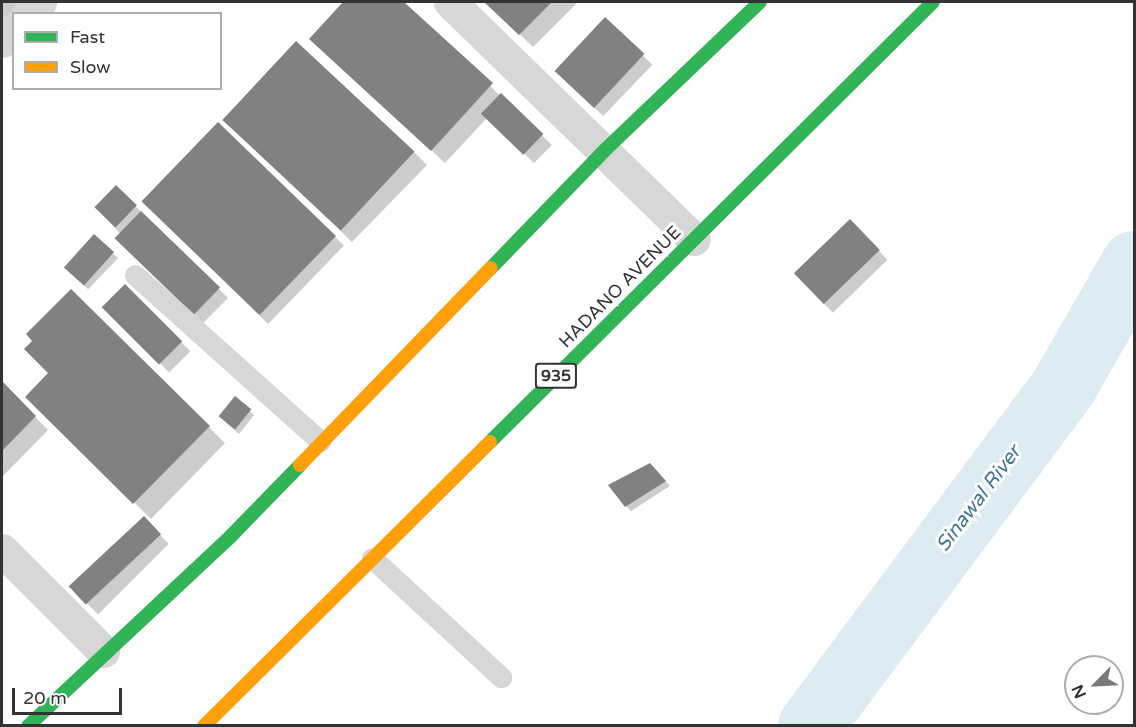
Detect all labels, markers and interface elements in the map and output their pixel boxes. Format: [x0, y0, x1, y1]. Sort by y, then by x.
legend [12, 12, 222, 90]
text: Fast [70, 26, 105, 48]
text: Slow [70, 56, 111, 78]
street label: HADANO AVENUE [555, 222, 685, 352]
road number: 935 [534, 363, 578, 389]
water label: Sinawal River [931, 441, 1027, 557]
north arrow [1064, 655, 1124, 715]
scale bar [15, 676, 124, 714]
text: N [1068, 682, 1091, 701]
text: 20 m [23, 687, 67, 709]

